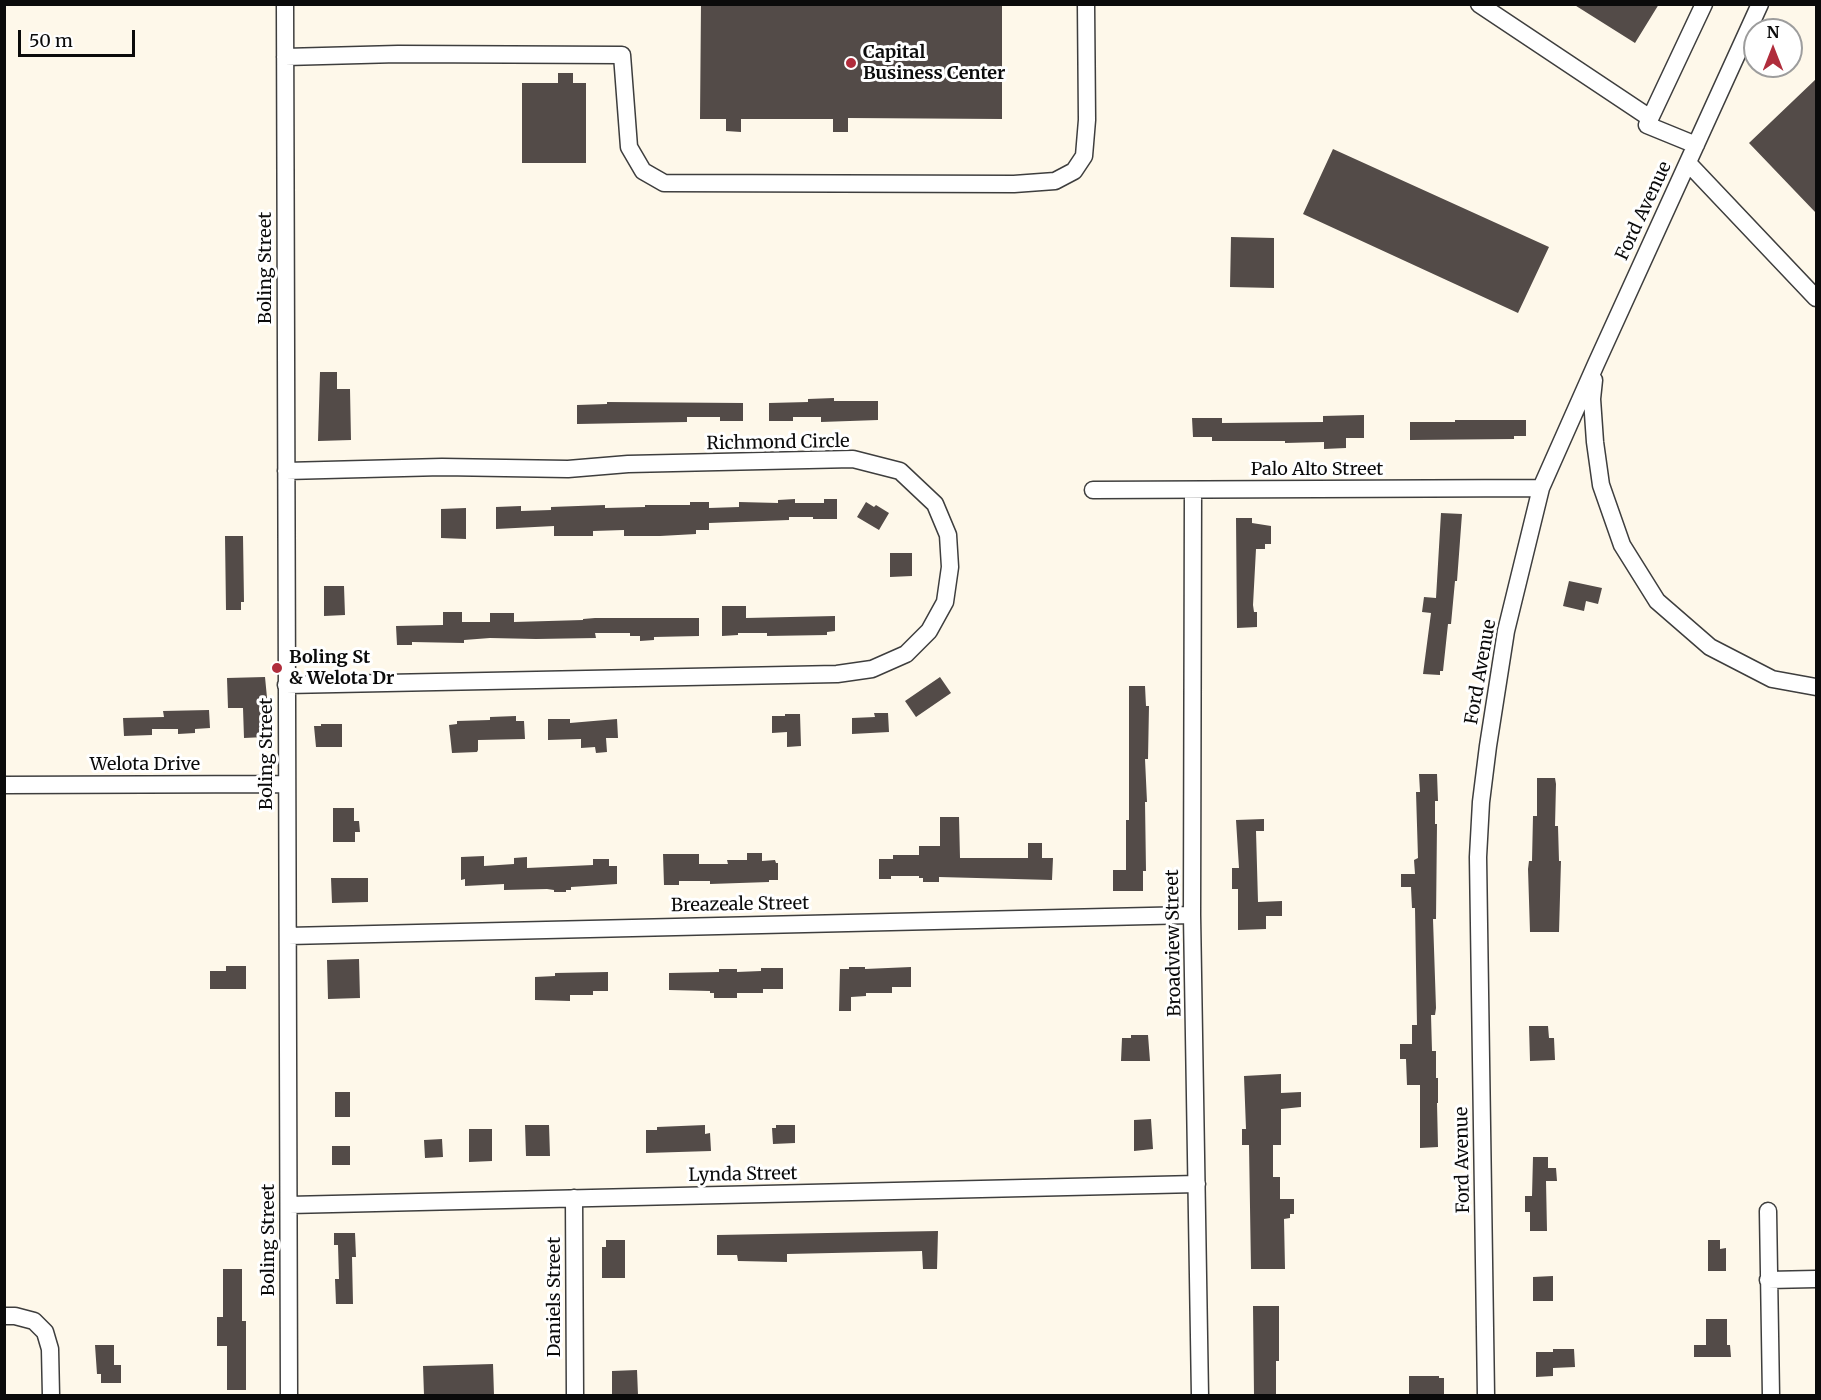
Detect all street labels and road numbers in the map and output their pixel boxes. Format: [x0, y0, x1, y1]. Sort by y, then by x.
street label: Ford Avenue [1612, 158, 1676, 264]
street label: Boling Street [255, 212, 277, 324]
street label: Richmond Circle [706, 431, 850, 455]
street label: Palo Alto Street [1251, 459, 1383, 481]
street label: Ford Avenue [1461, 618, 1501, 726]
street label: Boling Street [256, 698, 278, 810]
street label: Welota Drive [90, 754, 200, 776]
street label: Broadview Street [1162, 869, 1186, 1017]
street label: Breazeale Street [671, 893, 809, 917]
street label: Ford Avenue [1451, 1107, 1475, 1213]
street label: Lynda Street [688, 1163, 798, 1187]
street label: Boling Street [258, 1184, 280, 1296]
street label: Daniels Street [544, 1237, 566, 1357]

